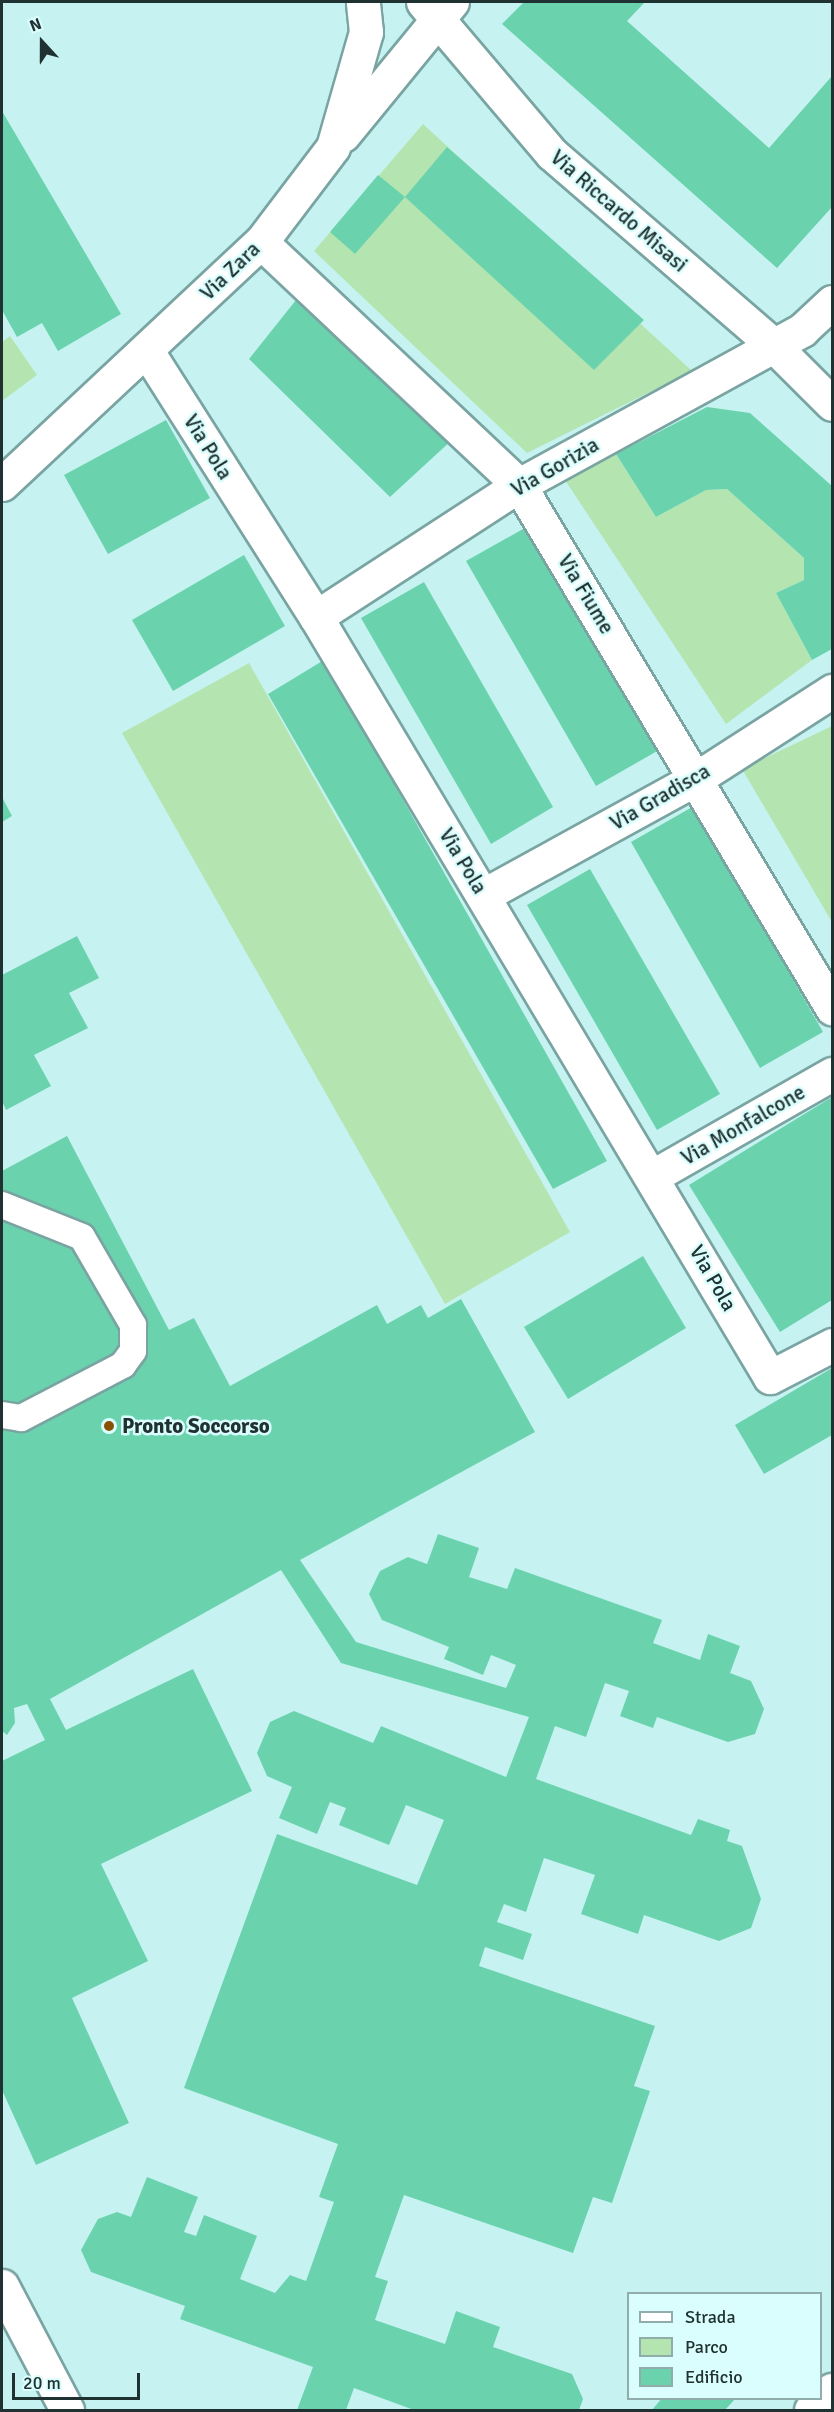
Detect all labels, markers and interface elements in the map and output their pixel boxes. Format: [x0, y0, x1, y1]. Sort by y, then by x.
north arrow [12, 12, 72, 72]
text: N [27, 14, 44, 37]
street label: Via Riccardo Misasi [545, 145, 693, 277]
street label: Via Zara [195, 236, 265, 306]
street label: Via Pola [178, 410, 238, 484]
street label: Via Gorizia [507, 432, 603, 502]
street label: Via Fiume [552, 550, 620, 638]
street label: Via Gradisca [606, 758, 714, 836]
street label: Via Pola [434, 824, 492, 898]
street label: Via Monfalcone [677, 1079, 809, 1171]
street label: Via Pola [684, 1240, 742, 1316]
place label: Pronto Soccorso [122, 1413, 270, 1439]
marker: Pronto Soccorso [100, 1417, 118, 1435]
legend [627, 2292, 822, 2400]
text: Strada [685, 2306, 736, 2328]
text: Parco [685, 2336, 728, 2358]
scale bar [15, 2361, 142, 2399]
text: Edificio [685, 2366, 743, 2388]
text: 20 m [23, 2372, 61, 2394]

